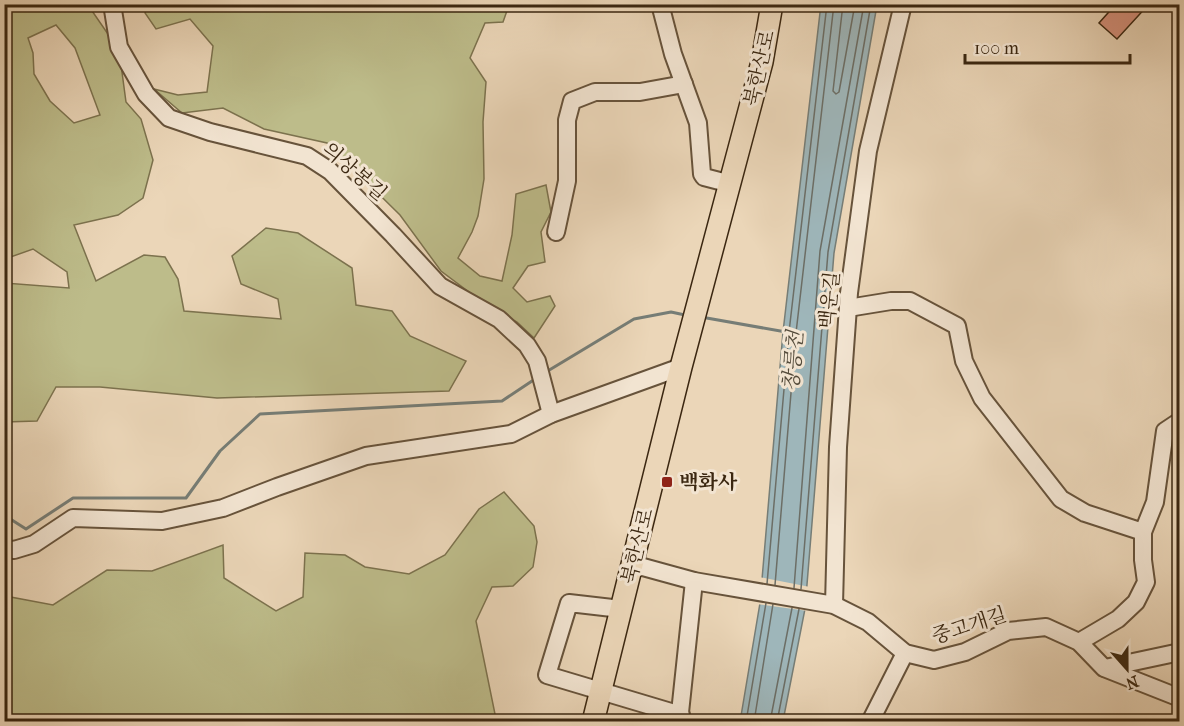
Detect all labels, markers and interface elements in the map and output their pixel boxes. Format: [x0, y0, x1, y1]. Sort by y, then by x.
scale bar [965, 27, 1130, 65]
street label: 북한산로 [740, 28, 779, 108]
text: 100 m [974, 38, 1019, 59]
street label: 의상봉길 [318, 137, 391, 205]
street label: 백운길 [815, 270, 844, 330]
water label: 창릉천 [778, 328, 808, 392]
place label: 백화사 [679, 471, 738, 494]
marker: 백화사 [660, 475, 674, 489]
street label: 북한산로 [617, 506, 658, 586]
street label: 중고개길 [929, 603, 1009, 648]
north arrow [1097, 639, 1157, 699]
text: N [1122, 671, 1141, 694]

